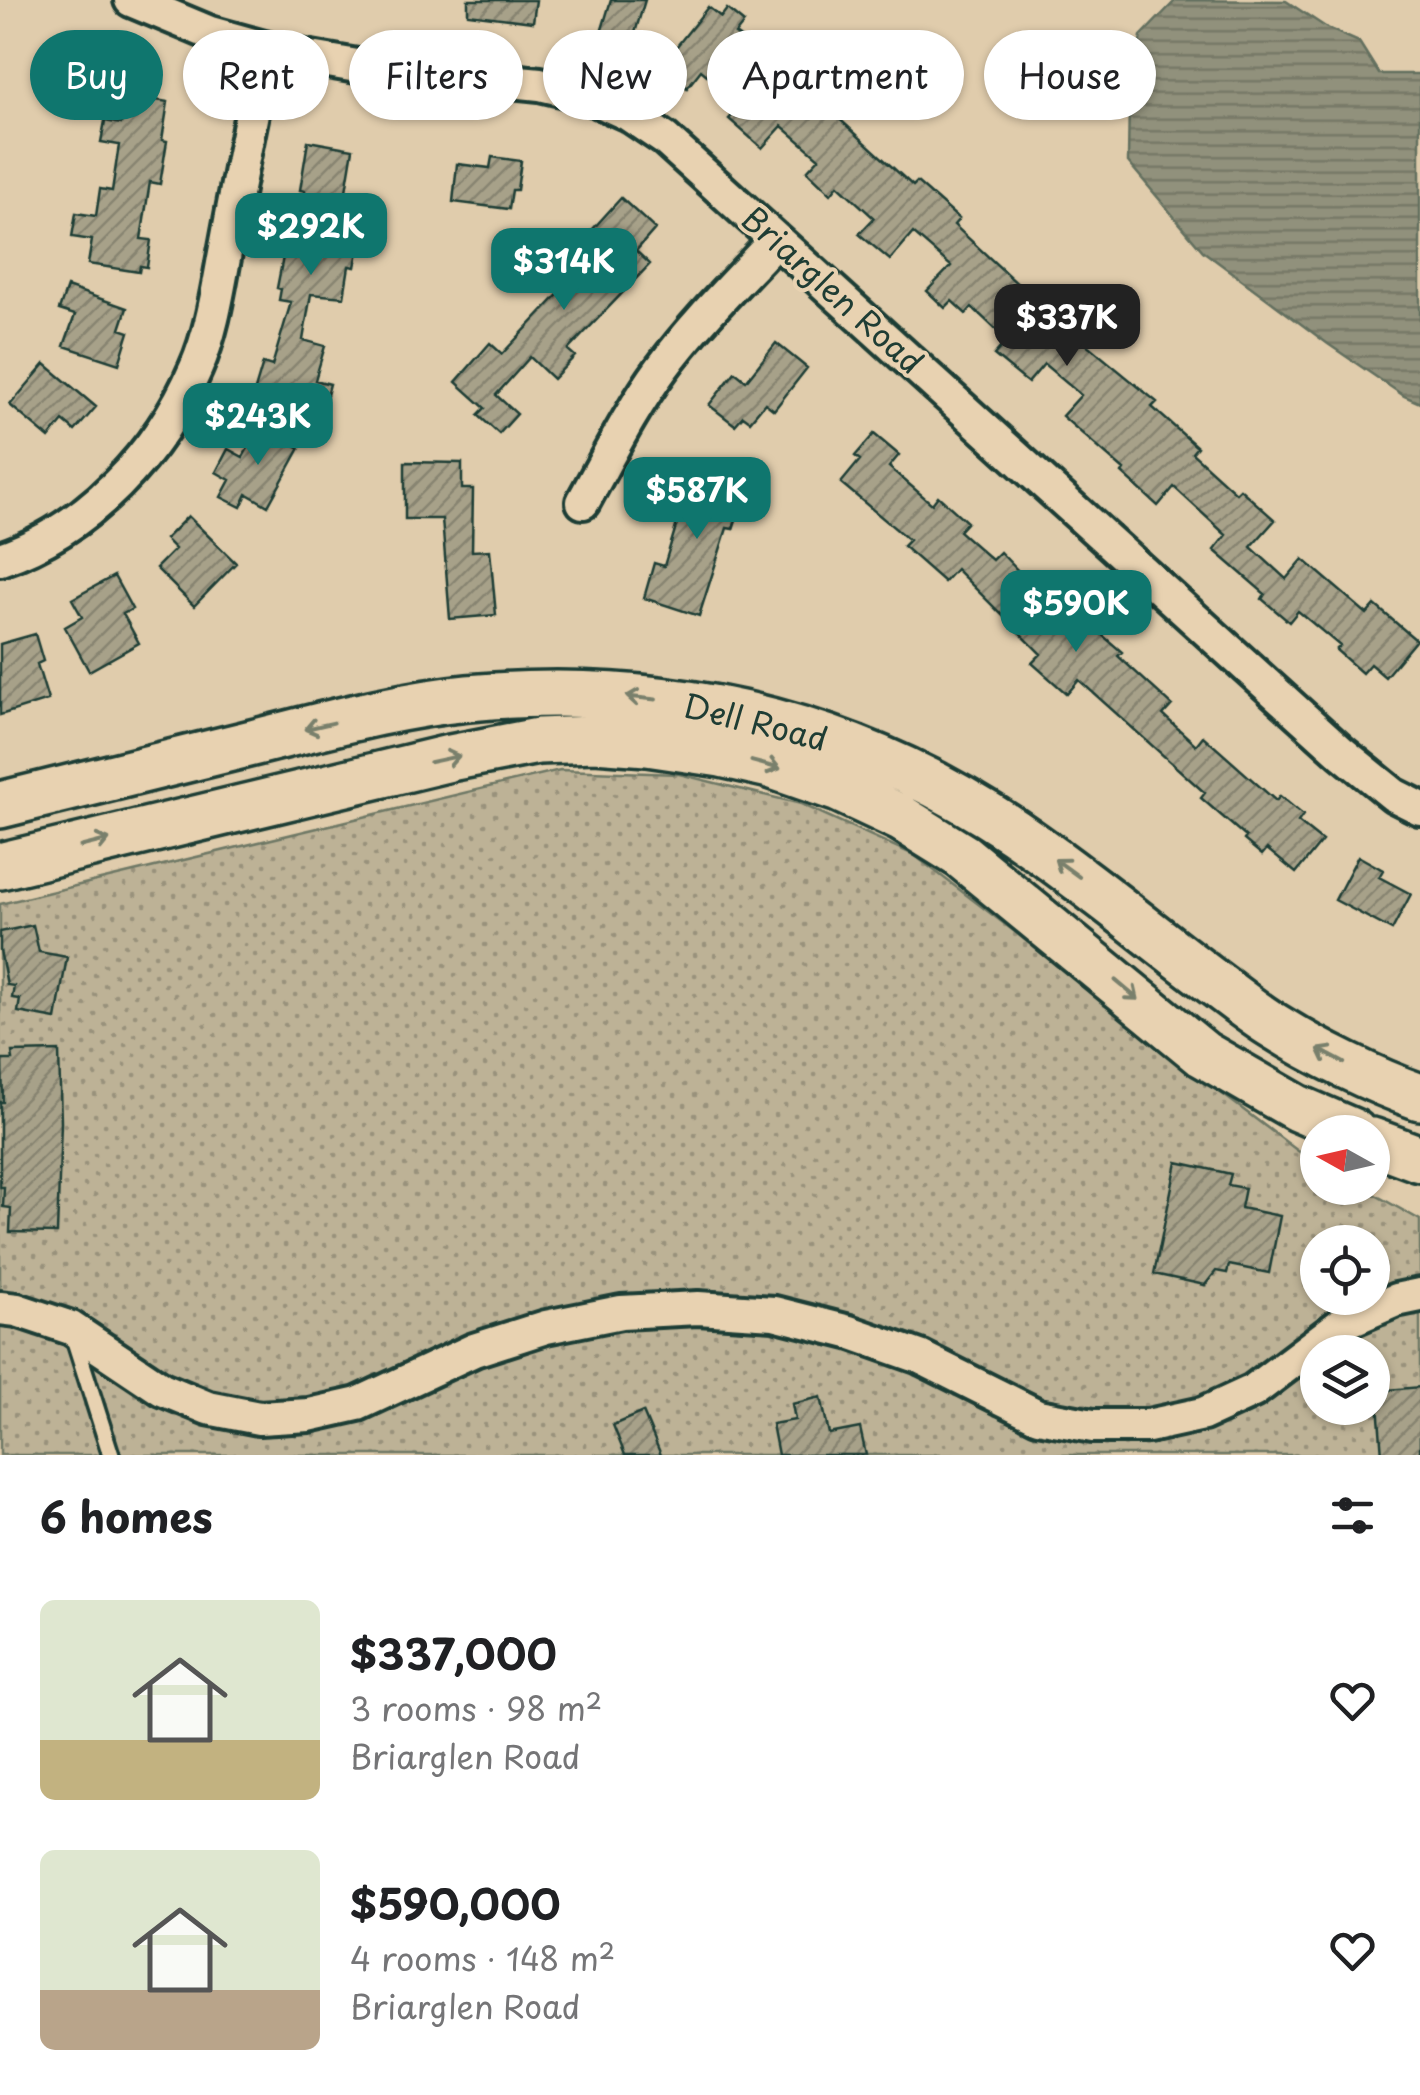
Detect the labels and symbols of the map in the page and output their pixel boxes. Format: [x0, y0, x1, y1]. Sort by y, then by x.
pin: $292K [241, 193, 381, 278]
street label: Briarglen Road [732, 195, 935, 384]
pin: $314K [494, 228, 634, 313]
pin: $337K [997, 284, 1137, 369]
pin: $243K [188, 383, 328, 468]
pin: $587K [627, 457, 767, 542]
pin: $590K [1006, 570, 1146, 655]
street label: Dell Road [678, 680, 833, 762]
one-way arrow [626, 688, 658, 707]
one-way arrow [304, 718, 336, 736]
one-way arrow [428, 749, 460, 768]
one-way arrow [750, 757, 781, 775]
one-way arrow [79, 832, 110, 851]
one-way arrow [1054, 858, 1081, 879]
one-way arrow [1113, 979, 1139, 1001]
one-way arrow [1317, 1046, 1347, 1065]
north arrow [1300, 1115, 1390, 1205]

